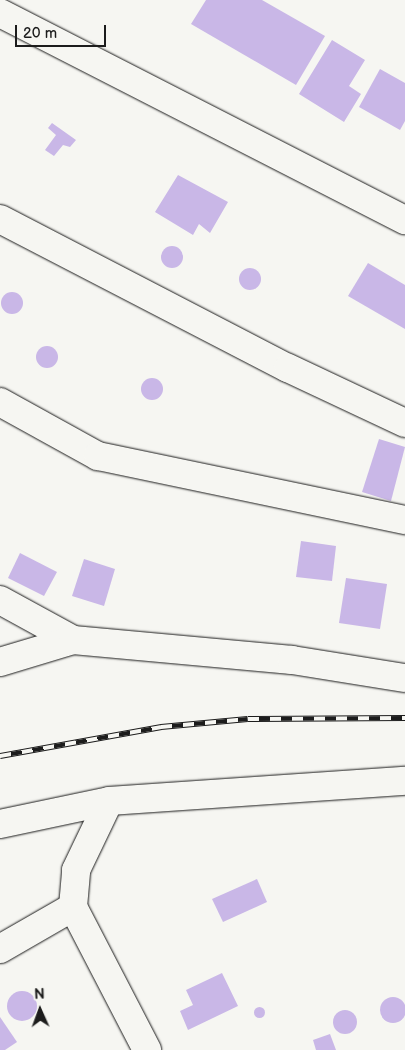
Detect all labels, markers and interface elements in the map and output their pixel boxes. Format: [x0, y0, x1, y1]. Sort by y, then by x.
scale bar [18, 15, 109, 47]
text: 20 m [23, 24, 57, 43]
north arrow [15, 985, 65, 1035]
text: N [34, 986, 45, 1003]

